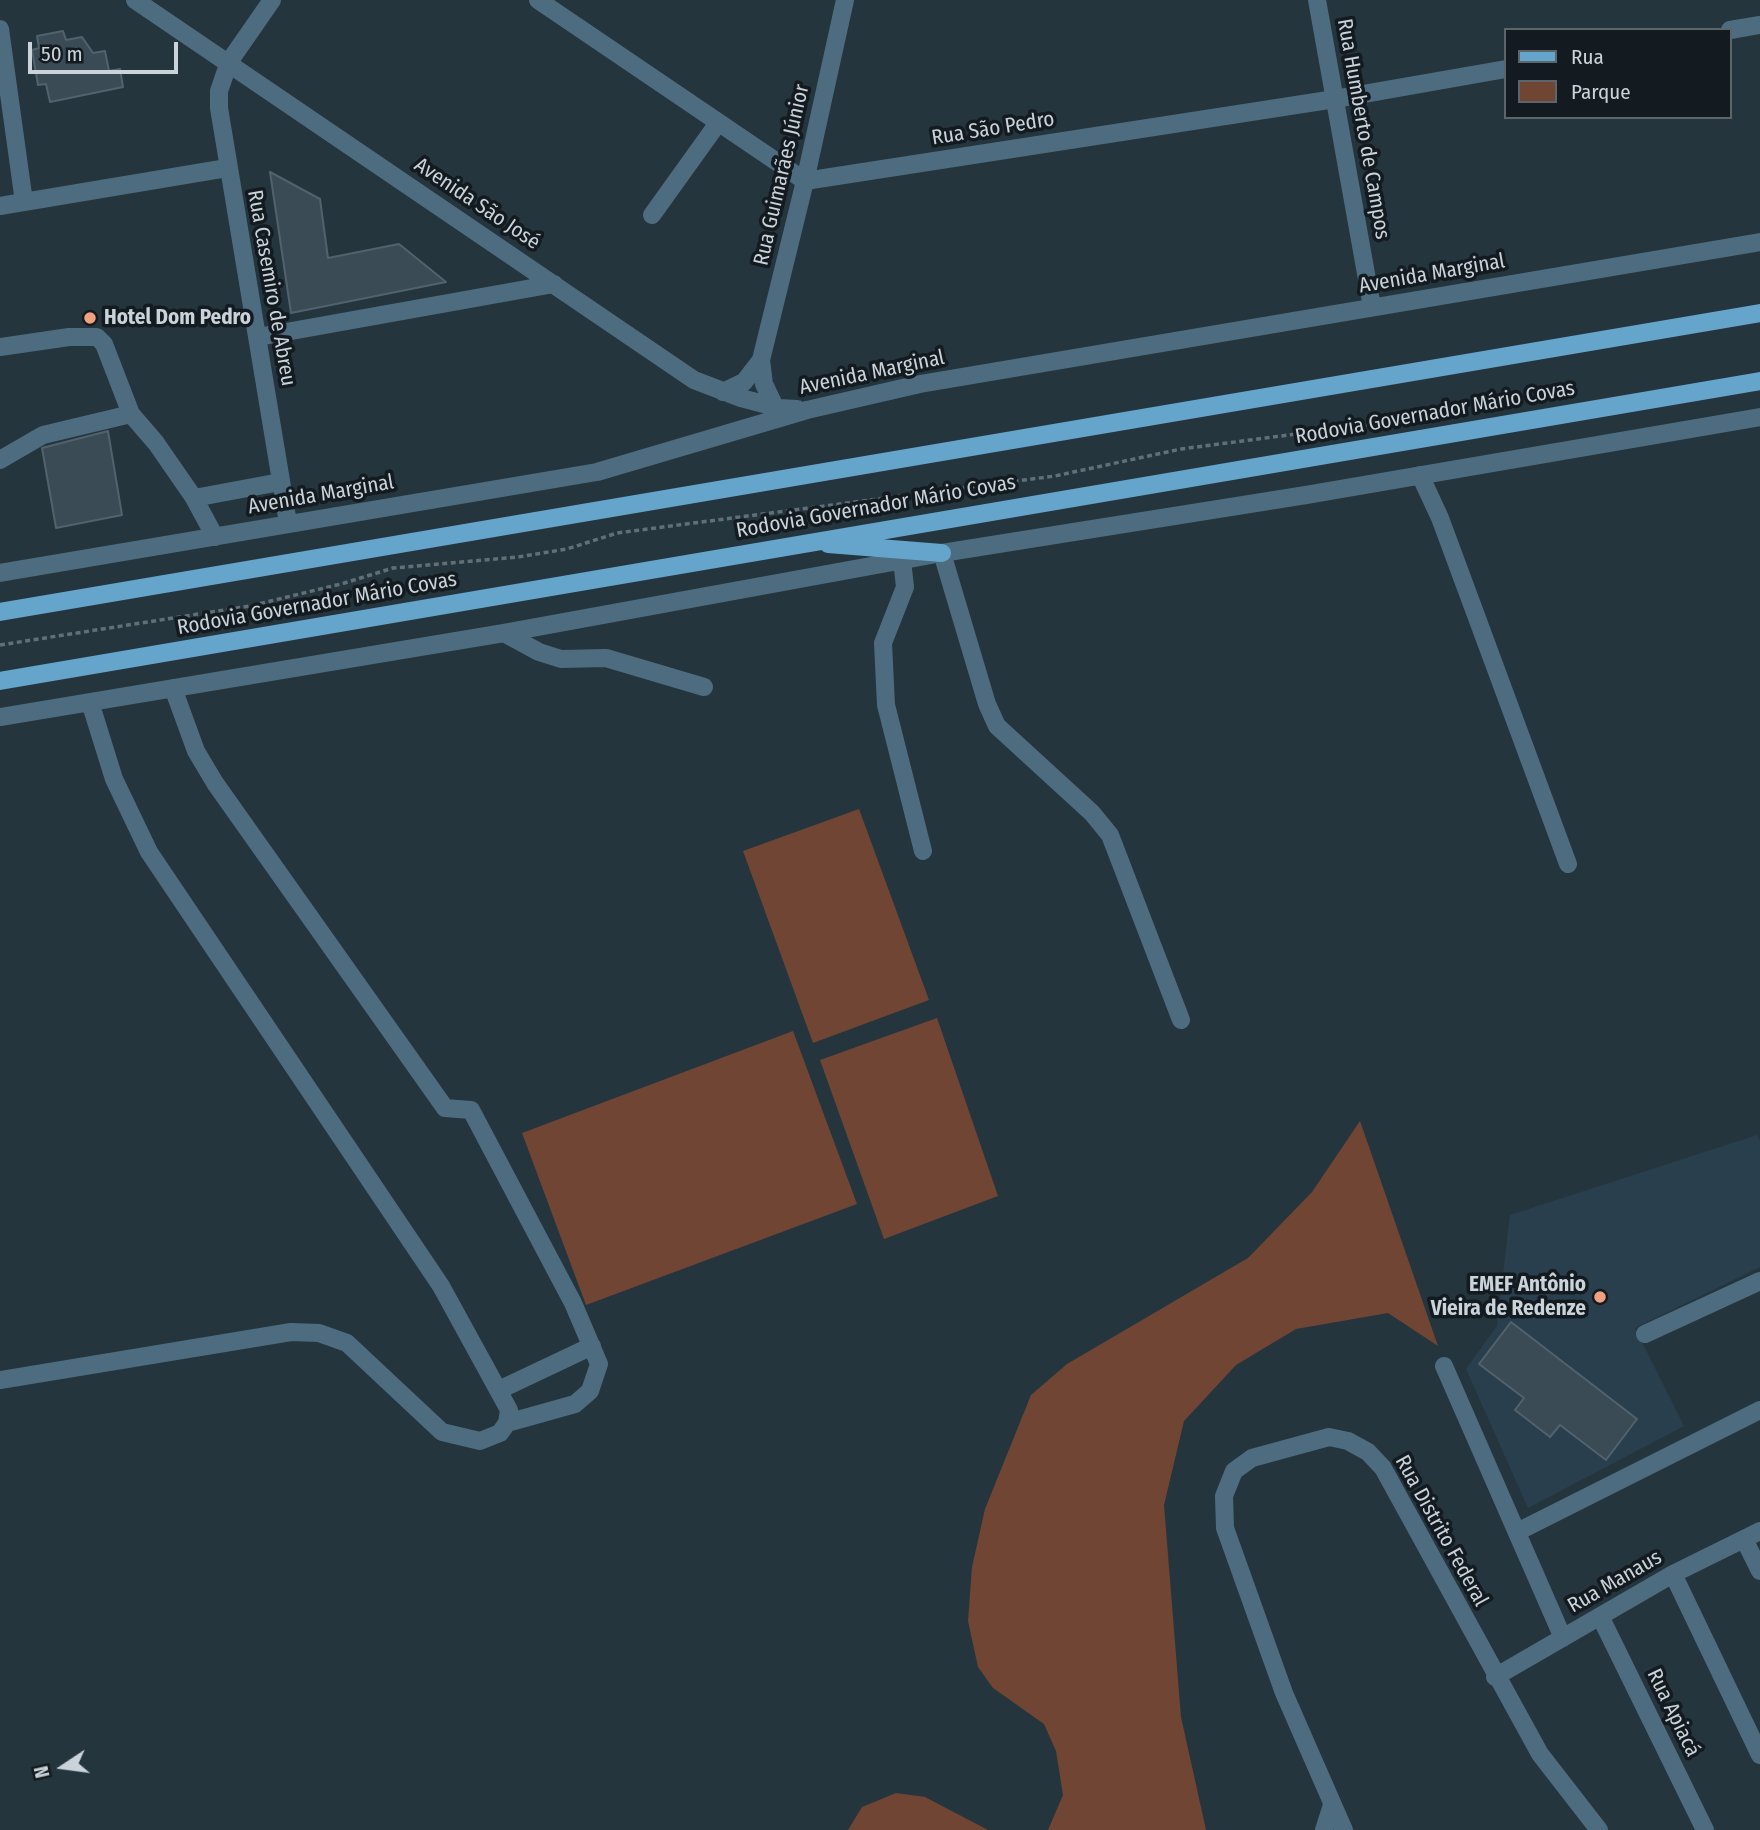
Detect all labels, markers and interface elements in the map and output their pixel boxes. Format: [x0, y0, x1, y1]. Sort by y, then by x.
street label: Rua Humberto de Campos [1331, 17, 1395, 241]
scale bar [32, 28, 182, 72]
legend [1504, 28, 1732, 119]
text: 50 m [41, 41, 83, 67]
text: Rua [1571, 44, 1604, 70]
text: Parque [1571, 79, 1631, 105]
street label: Rua Guimarães Júnior [749, 82, 815, 268]
street label: Rua São Pedro [930, 107, 1056, 151]
street label: Avenida São José [409, 153, 545, 255]
street label: Rua Casemiro de Abreu [241, 188, 301, 388]
street label: Avenida Marginal [1357, 249, 1507, 299]
place label: Hotel Dom Pedro [104, 305, 251, 331]
marker: Hotel Dom Pedro [82, 310, 98, 326]
street label: Avenida Marginal [797, 345, 947, 401]
street label: Rodovia Governador Mário Covas [1293, 376, 1577, 450]
street label: Avenida Marginal [246, 470, 396, 520]
street label: Rodovia Governador Mário Covas [734, 470, 1018, 544]
street label: Rodovia Governador Mário Covas [175, 567, 459, 641]
place label: EMEF Antônio Vieira de Redenze [1431, 1272, 1586, 1322]
marker: EMEF Antônio Vieira de Redenze [1592, 1289, 1608, 1305]
street label: Rua Distrito Federal [1389, 1451, 1493, 1611]
street label: Rua Manaus [1564, 1545, 1666, 1619]
street label: Rua Apiacá [1641, 1665, 1705, 1761]
north arrow [28, 1732, 98, 1802]
text: N [30, 1764, 55, 1780]

